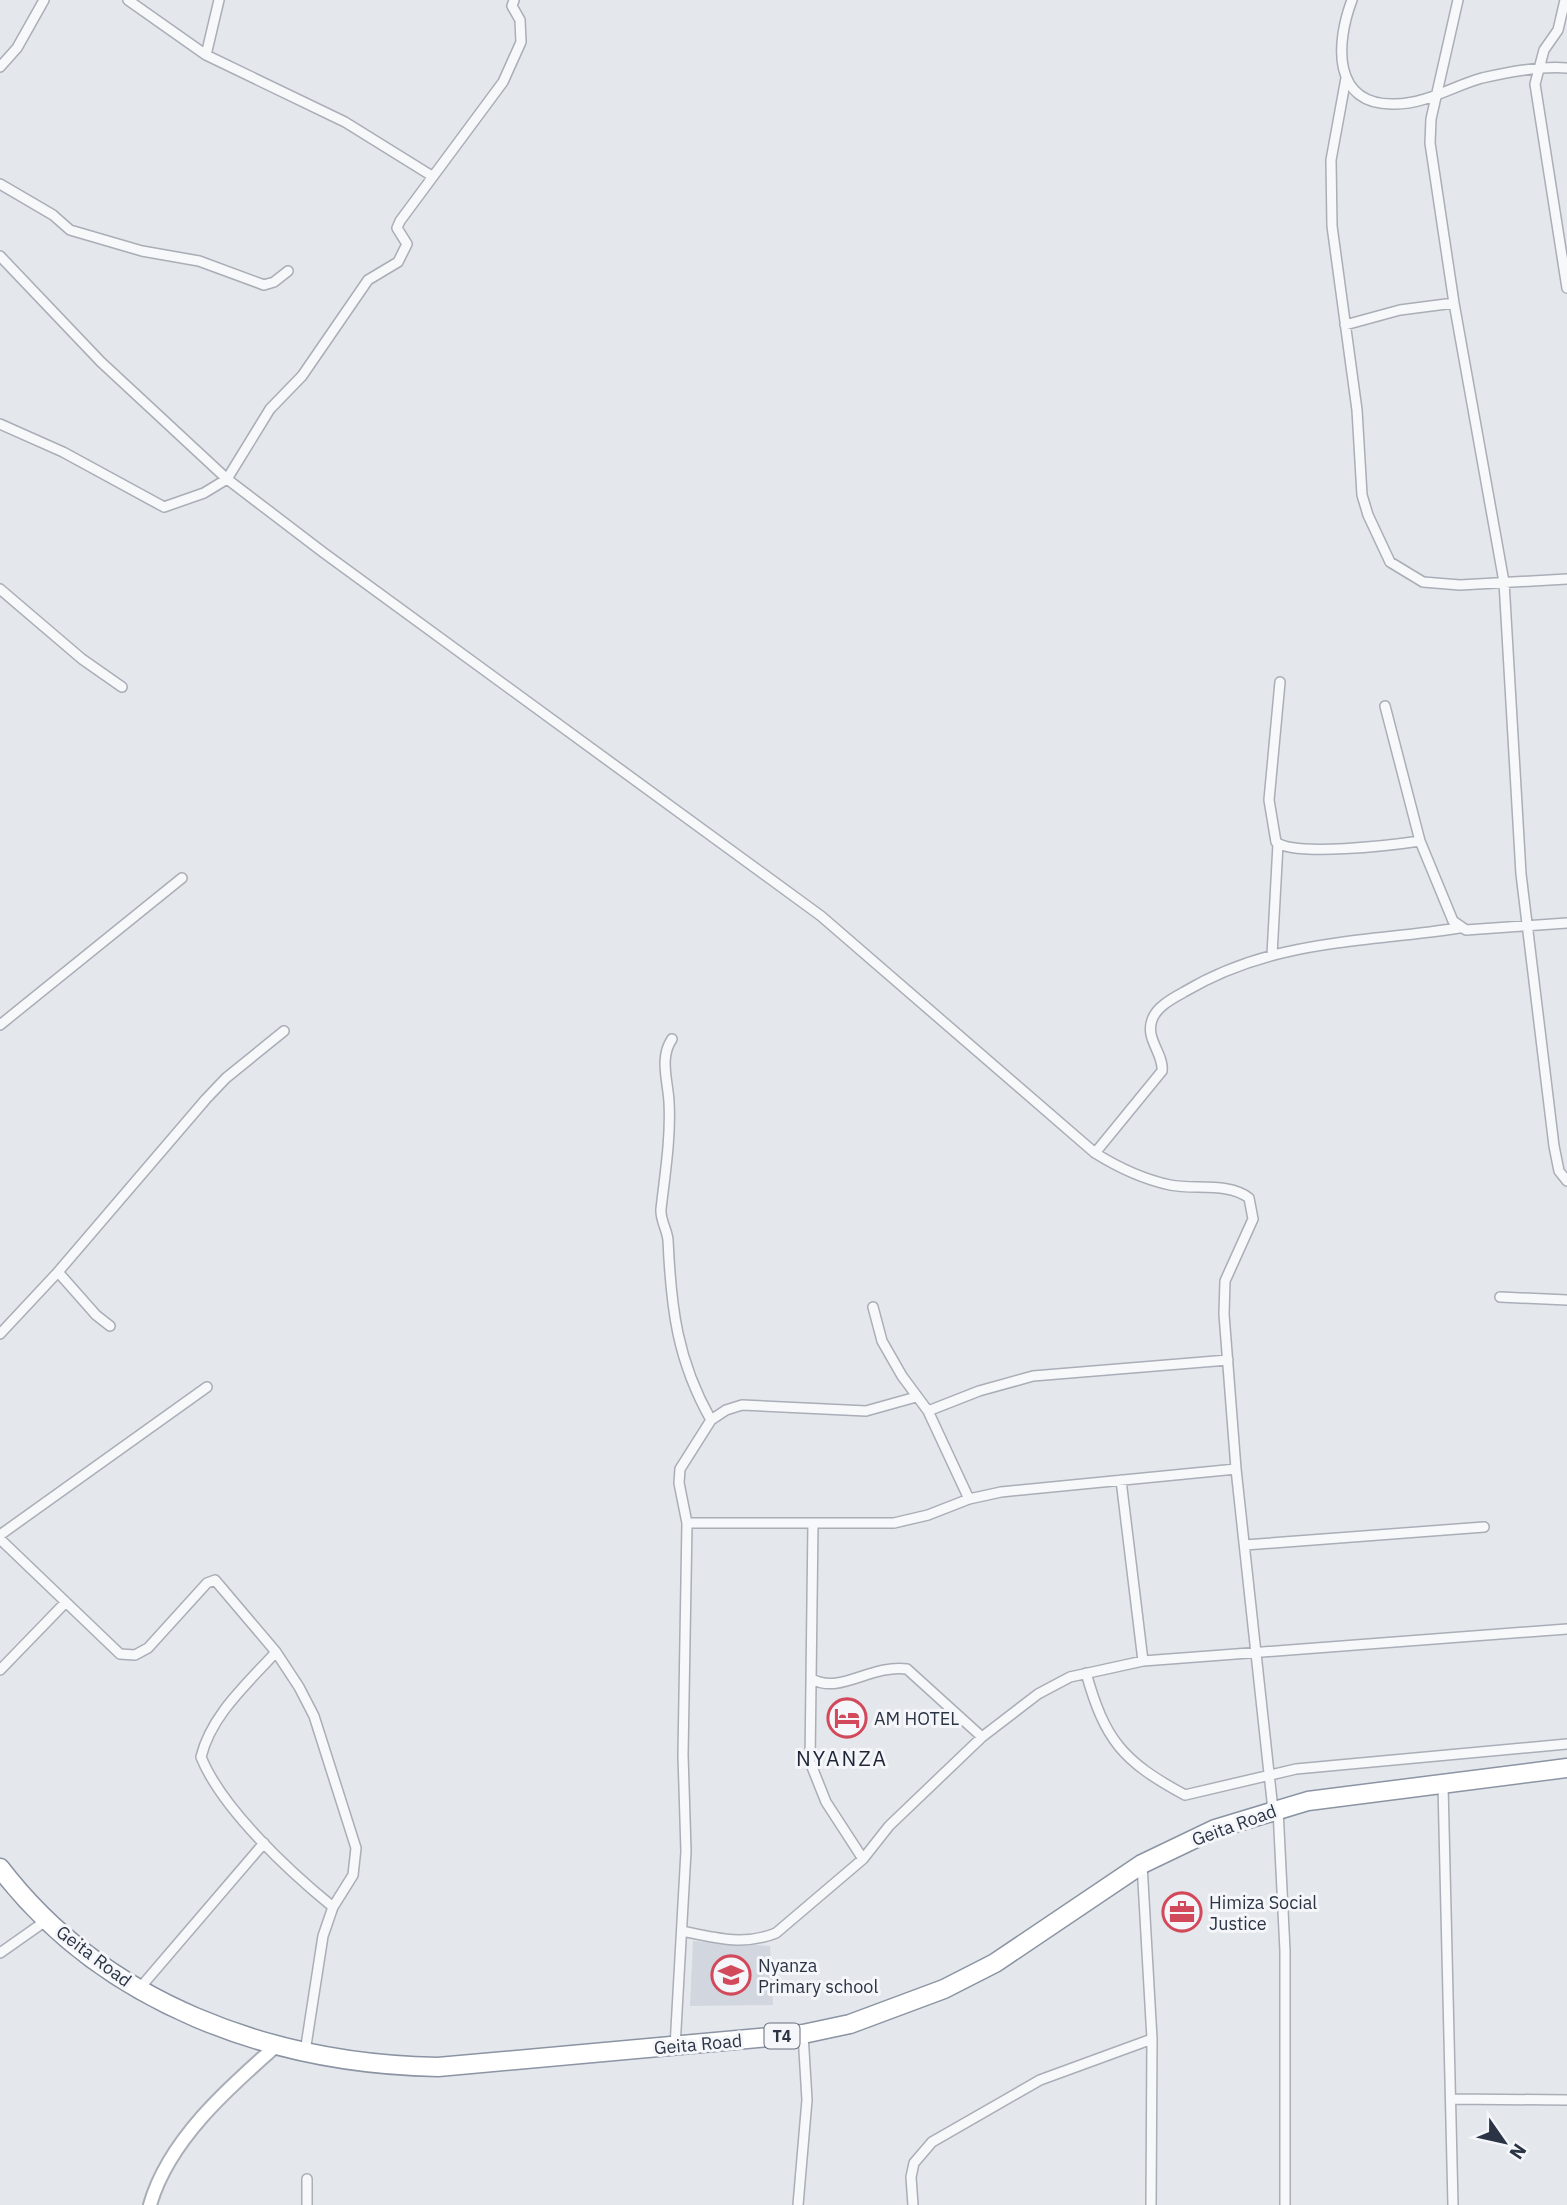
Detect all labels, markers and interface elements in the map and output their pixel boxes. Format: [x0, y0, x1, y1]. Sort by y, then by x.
hotel icon: AM HOTEL [826, 1697, 868, 1739]
place label: AM HOTEL [874, 1707, 959, 1730]
district label: NYANZA [796, 1744, 888, 1772]
street label: Geita Road [1189, 1799, 1279, 1851]
office icon: Himiza Social Justice [1161, 1891, 1203, 1933]
place label: Himiza Social Justice [1209, 1891, 1317, 1935]
street label: Geita Road [52, 1920, 136, 1992]
school or university icon: Nyanza Primary school [710, 1954, 752, 1996]
place label: Nyanza Primary school [758, 1954, 878, 1998]
road number: T4 [764, 2024, 800, 2048]
street label: Geita Road [653, 2029, 743, 2059]
north arrow [1469, 2107, 1539, 2177]
text: N [1504, 2139, 1532, 2164]

